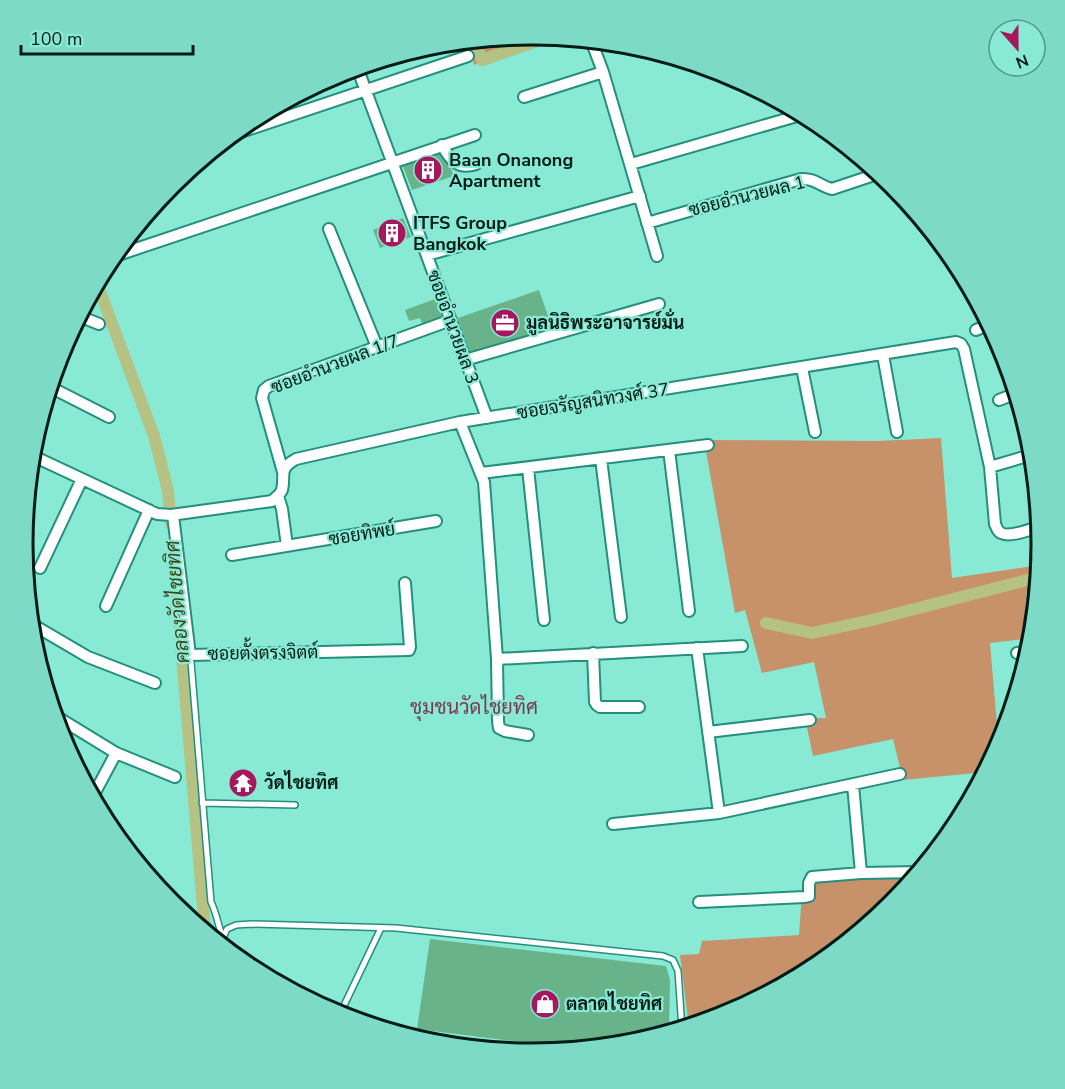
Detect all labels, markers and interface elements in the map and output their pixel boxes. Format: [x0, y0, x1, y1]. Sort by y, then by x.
scale bar [21, 18, 194, 56]
north arrow [987, 18, 1047, 78]
text: 100 m [30, 27, 82, 51]
text: N [1012, 49, 1032, 73]
place label: Baan Onanong Apartment [449, 148, 573, 193]
building icon: Baan Onanong Apartment [412, 154, 444, 186]
street label: ซอยอำนวยผล 1 [686, 170, 808, 222]
place label: ITFS Group Bangkok [413, 211, 507, 256]
building icon: ITFS Group Bangkok [376, 217, 408, 249]
street label: ซอยอำนวยผล 3 [421, 267, 485, 387]
office icon: มูลนิธิพระอาจารย์มั่น [489, 307, 521, 339]
place label: มูลนิธิพระอาจารย์มั่น [526, 308, 685, 336]
street label: ซอยอำนวยผล 1/7 [268, 329, 402, 399]
street label: ซอยจรัญสนิทวงศ์ 37 [515, 376, 671, 425]
street label: ซอยทิพย์ [327, 516, 397, 551]
water label: คลองวัดไชยทิศ [159, 539, 196, 664]
street label: ซอยตั้งตรงจิตต์ [207, 637, 319, 666]
district label: ชุมชนวัดไชยทิศ [410, 694, 538, 721]
temple icon: วัดไชยทิศ [227, 767, 259, 799]
place label: วัดไชยทิศ [264, 770, 338, 795]
shop icon: ตลาดไชยทิศ [529, 988, 561, 1020]
place label: ตลาดไชยทิศ [566, 991, 662, 1016]

